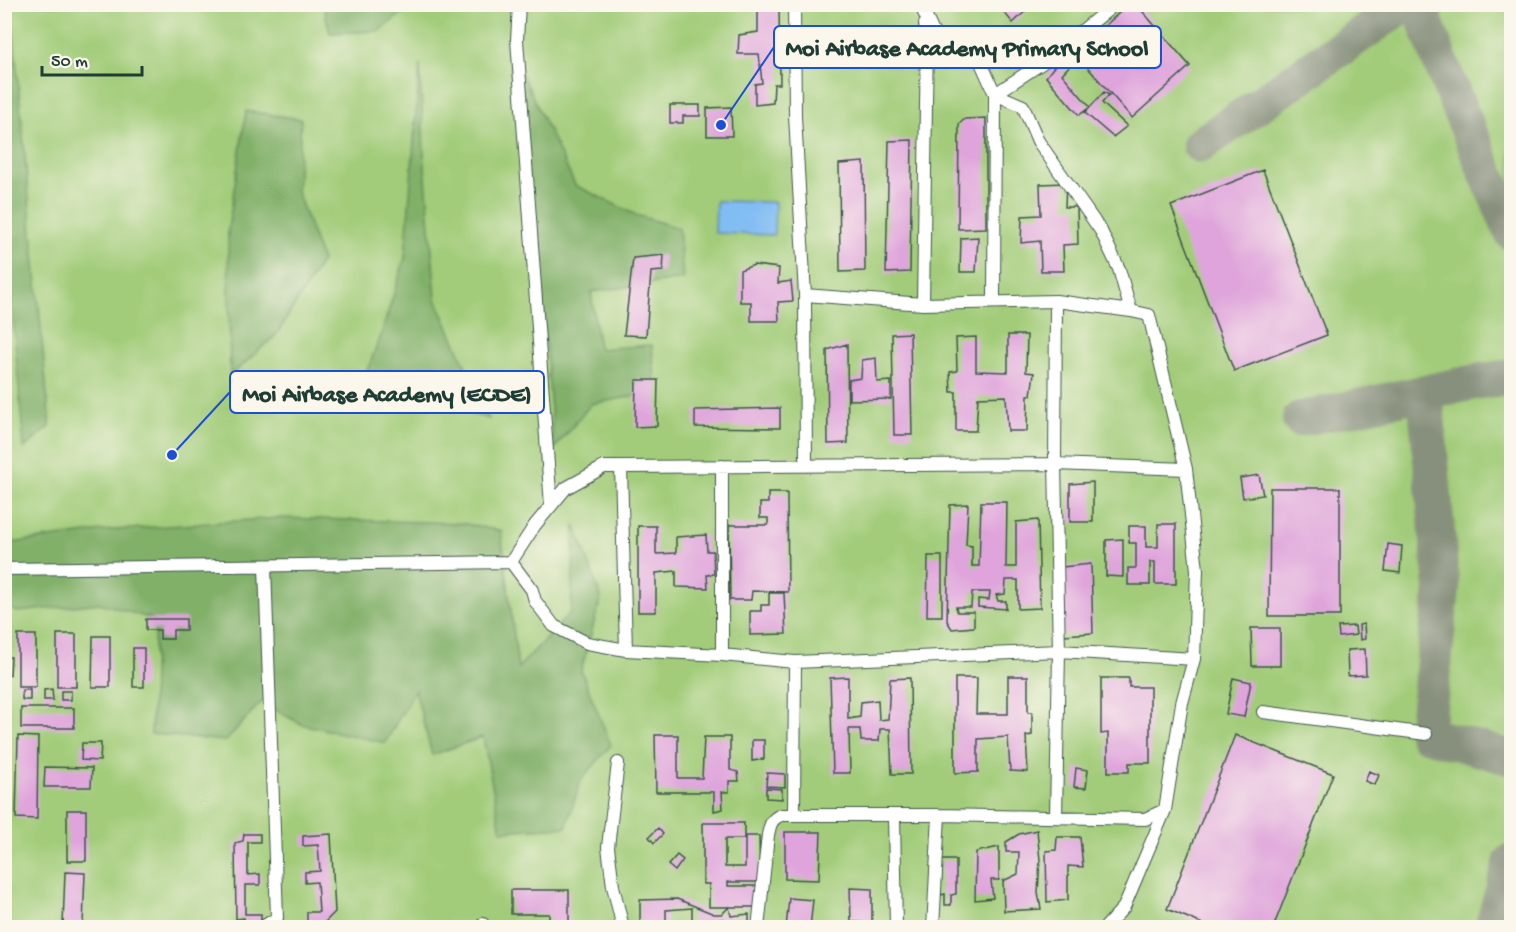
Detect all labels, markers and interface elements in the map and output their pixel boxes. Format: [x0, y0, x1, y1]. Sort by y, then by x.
callout: Moi Airbase Academy Primary School [774, 26, 1161, 68]
text: Moi Airbase Academy Primary School [785, 36, 1149, 65]
scale bar [42, 39, 142, 77]
text: 50 m [51, 52, 88, 73]
callout: Moi Airbase Academy (ECDE) [230, 371, 544, 413]
text: Moi Airbase Academy (ECDE) [242, 382, 532, 411]

